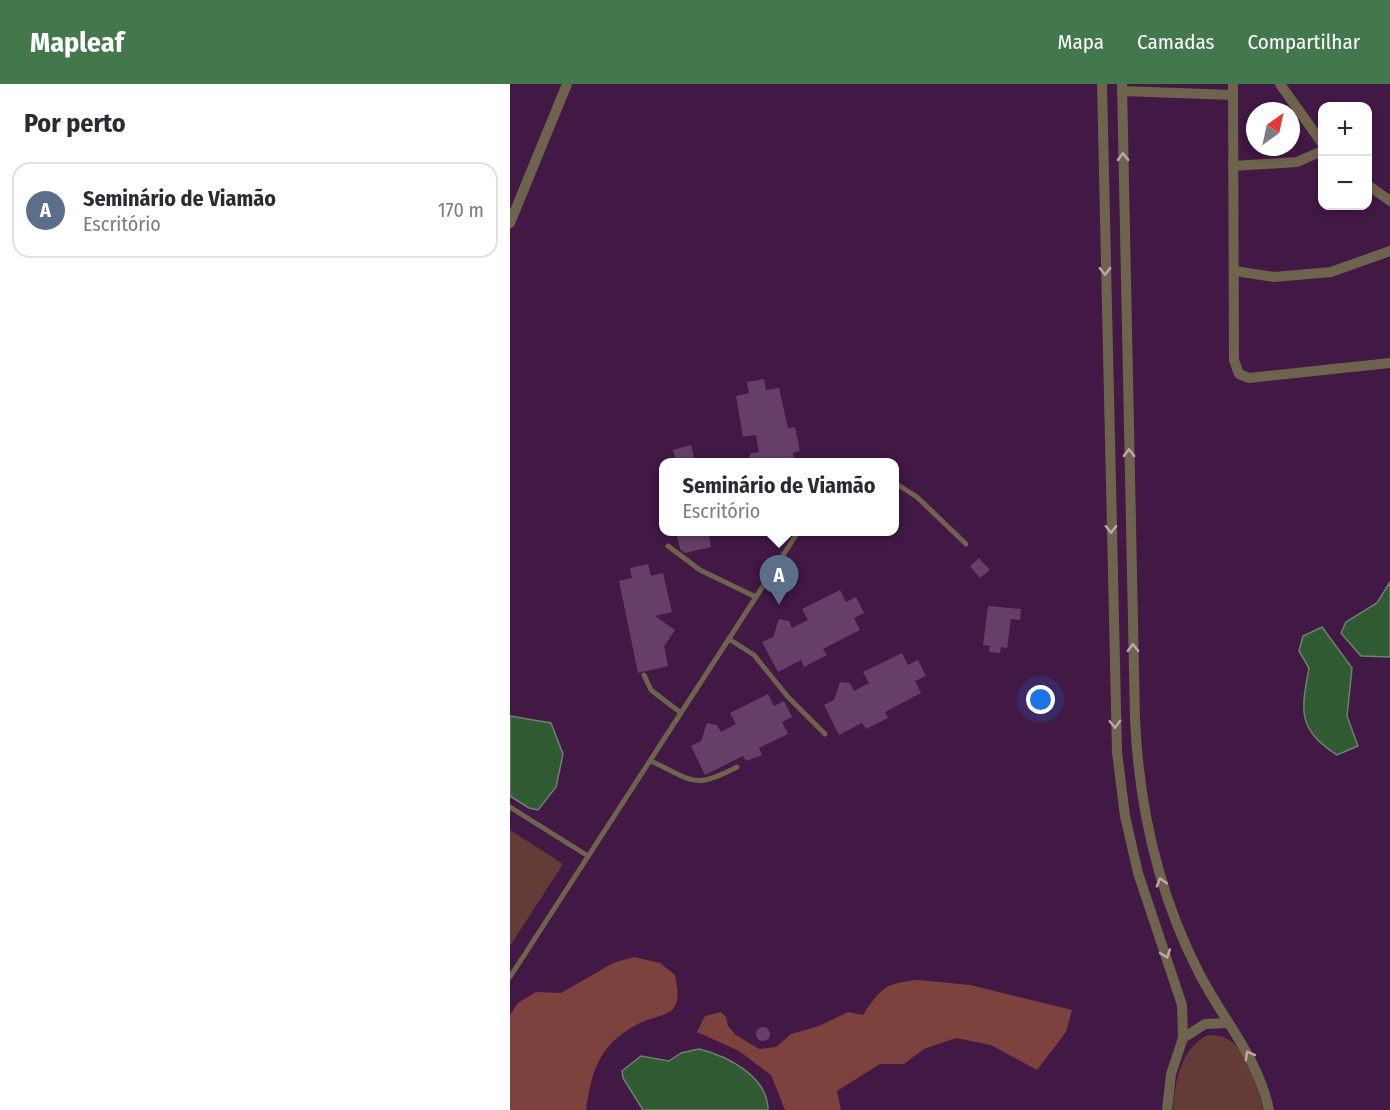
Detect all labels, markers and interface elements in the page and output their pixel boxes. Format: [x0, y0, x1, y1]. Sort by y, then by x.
text: Mapleaf [30, 26, 124, 59]
text: Mapa [1058, 29, 1104, 55]
text: Camadas [1137, 29, 1215, 55]
text: Compartilhar [1248, 29, 1360, 55]
north arrow [1246, 102, 1300, 156]
map controls [1318, 102, 1372, 210]
button: + [1318, 102, 1372, 156]
text: Por perto [24, 108, 126, 139]
one-way arrow [1117, 153, 1129, 162]
button: − [1318, 156, 1372, 210]
text: Seminário de Viamão [83, 185, 276, 212]
text: A [40, 198, 51, 222]
text: 170 m [438, 198, 484, 222]
text: Escritório [83, 212, 161, 236]
one-way arrow [1099, 266, 1111, 275]
one-way arrow [1123, 449, 1135, 458]
popup [659, 458, 899, 536]
text: Seminário de Viamão [683, 472, 875, 499]
text: Escritório [683, 499, 760, 523]
one-way arrow [1105, 524, 1117, 533]
pin: A [760, 556, 798, 605]
one-way arrow [1127, 643, 1140, 652]
your location [1026, 685, 1055, 714]
one-way arrow [1109, 719, 1122, 728]
one-way arrow [1156, 877, 1168, 888]
one-way arrow [1158, 948, 1171, 959]
one-way arrow [1245, 1051, 1256, 1061]

